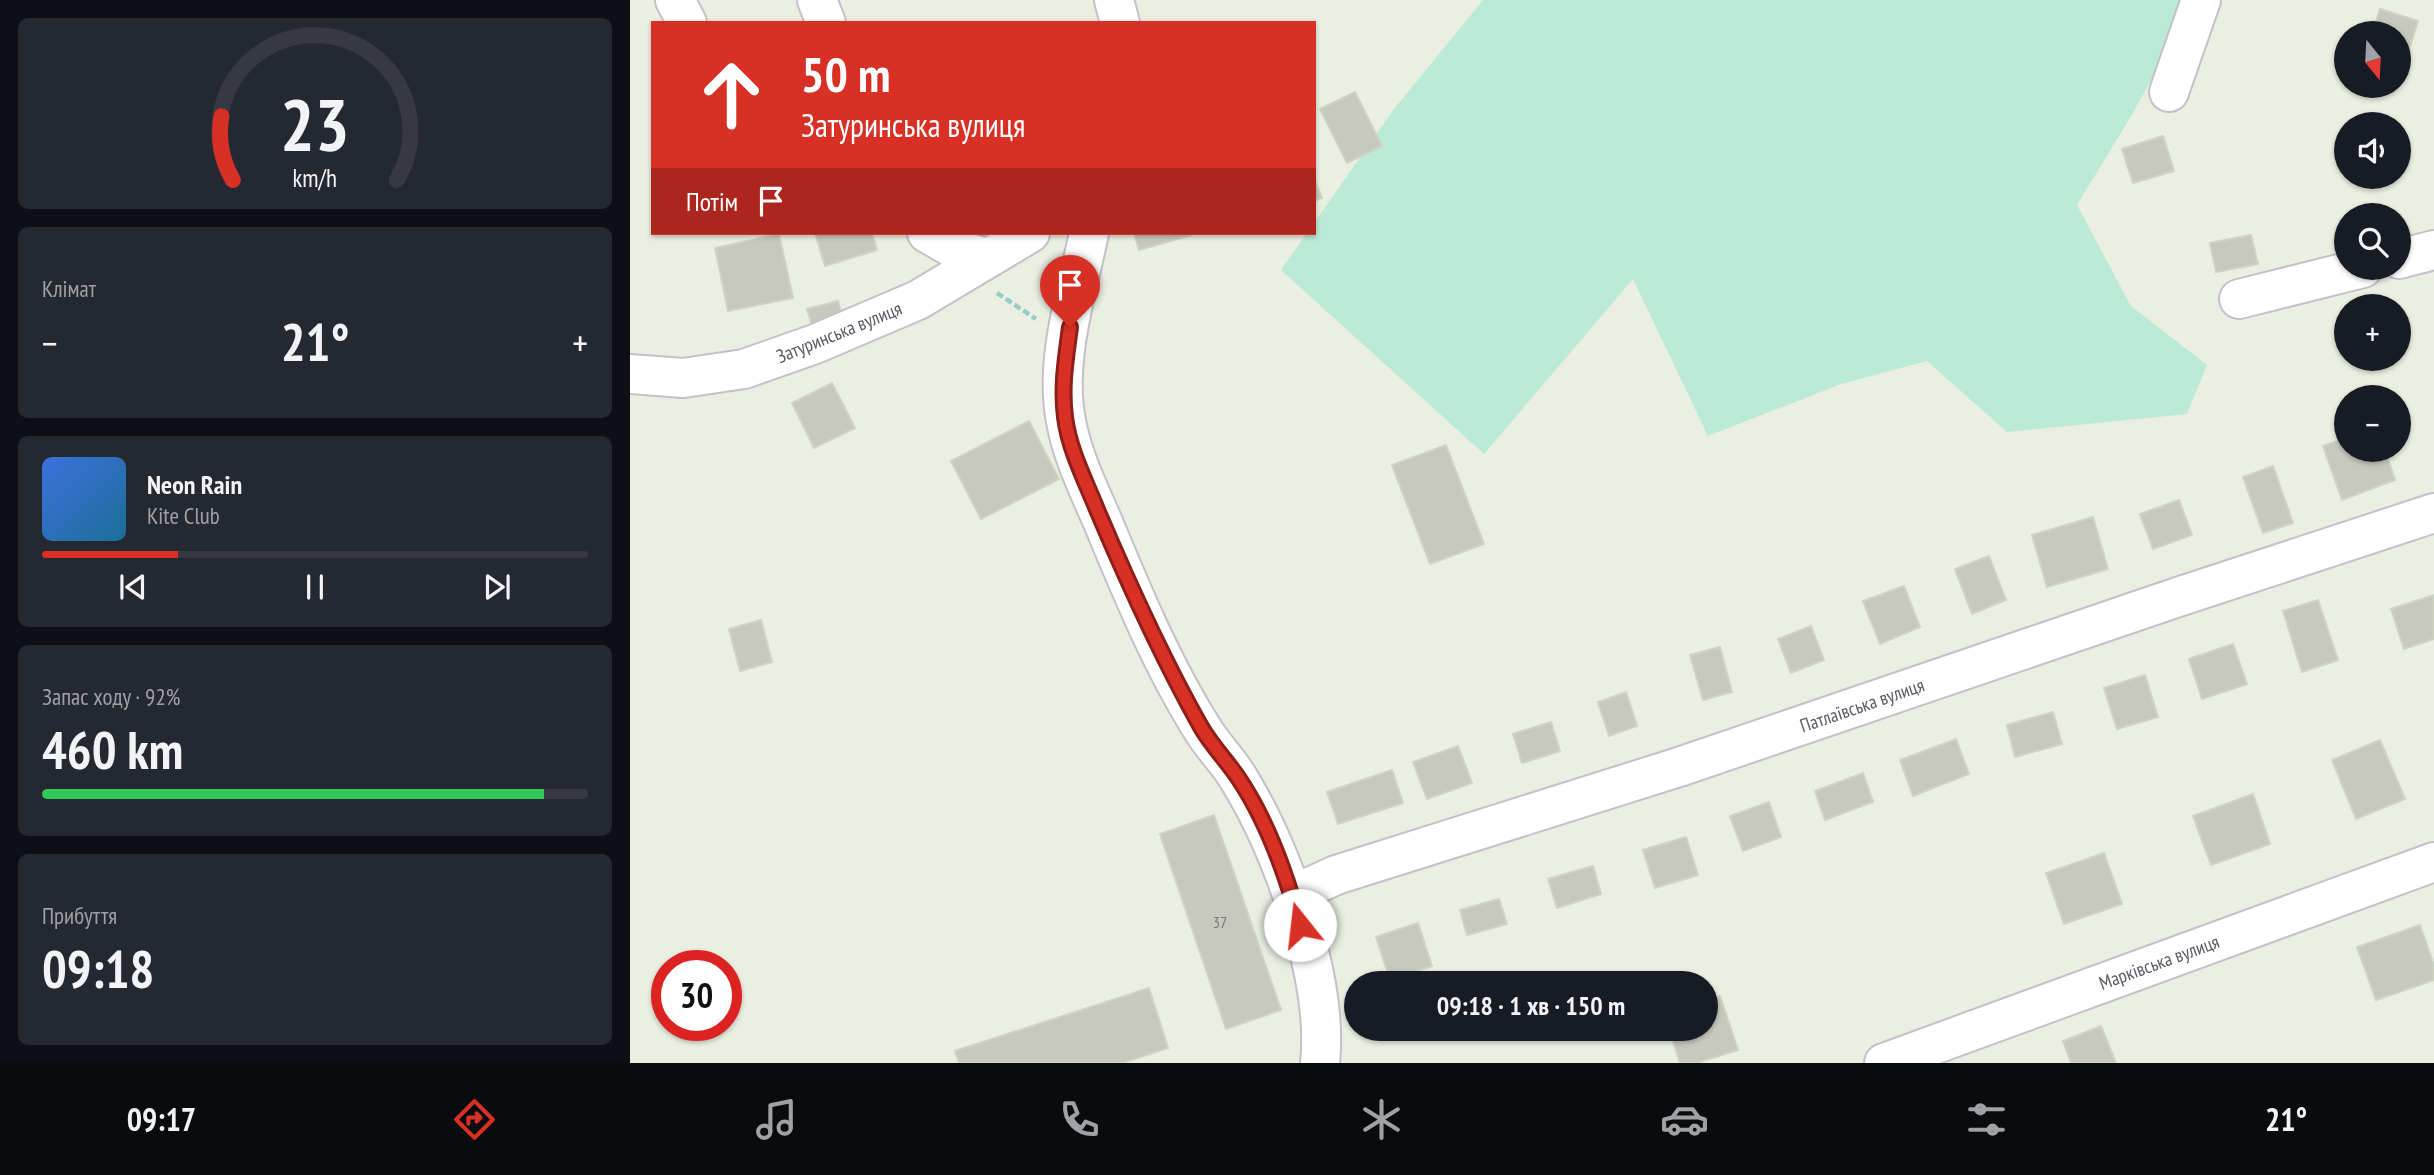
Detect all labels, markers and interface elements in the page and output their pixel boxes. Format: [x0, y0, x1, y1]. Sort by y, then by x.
north arrow [2334, 21, 2412, 98]
map controls [2334, 21, 2411, 462]
text: 50 m [801, 42, 890, 106]
icon: ahead [686, 49, 777, 140]
text: 23 [280, 76, 350, 170]
text: Затуринська вулиця [801, 104, 1025, 146]
button: sound [2334, 112, 2411, 189]
text: km/h [293, 161, 337, 193]
icon: arrive [752, 182, 790, 220]
text: Потім [686, 185, 738, 218]
button: search [2334, 203, 2411, 280]
pin [1040, 255, 1100, 327]
icon: arrive [1051, 266, 1089, 304]
text: Клімат [42, 274, 96, 303]
button: + [2334, 294, 2411, 371]
street label: Затуринська вулиця [773, 296, 905, 368]
text: 21° [281, 308, 349, 375]
text: − [42, 318, 58, 367]
text: + [572, 318, 588, 367]
button: − [2334, 385, 2411, 462]
text: Neon Rain [147, 468, 242, 501]
text: Kite Club [147, 501, 220, 530]
icon: previous [114, 568, 152, 606]
icon: pause [296, 568, 334, 606]
icon: next [478, 568, 516, 606]
street label: Патлаївська вулиця [1797, 672, 1927, 738]
text: Запас ходу · 92% [42, 682, 180, 711]
text: 460 km [42, 716, 183, 783]
position arrow [1263, 888, 1337, 962]
text: Прибуття [42, 901, 117, 930]
house number: 37 [1213, 912, 1227, 932]
street label: Марківська вулиця [2096, 929, 2222, 995]
text: 09:18 [42, 935, 154, 1002]
speed limit sign: 30 [651, 950, 742, 1041]
text: 09:18 · 1 хв · 150 m [1437, 989, 1625, 1022]
icon: directions [450, 1095, 499, 1144]
icon: music [752, 1095, 801, 1144]
icon: phone [1055, 1095, 1104, 1144]
icon: climate [1357, 1095, 1406, 1144]
icon: car [1660, 1095, 1709, 1144]
icon: filters [1962, 1095, 2011, 1144]
text: 09:17 [127, 1098, 196, 1140]
text: 21° [2265, 1098, 2307, 1140]

